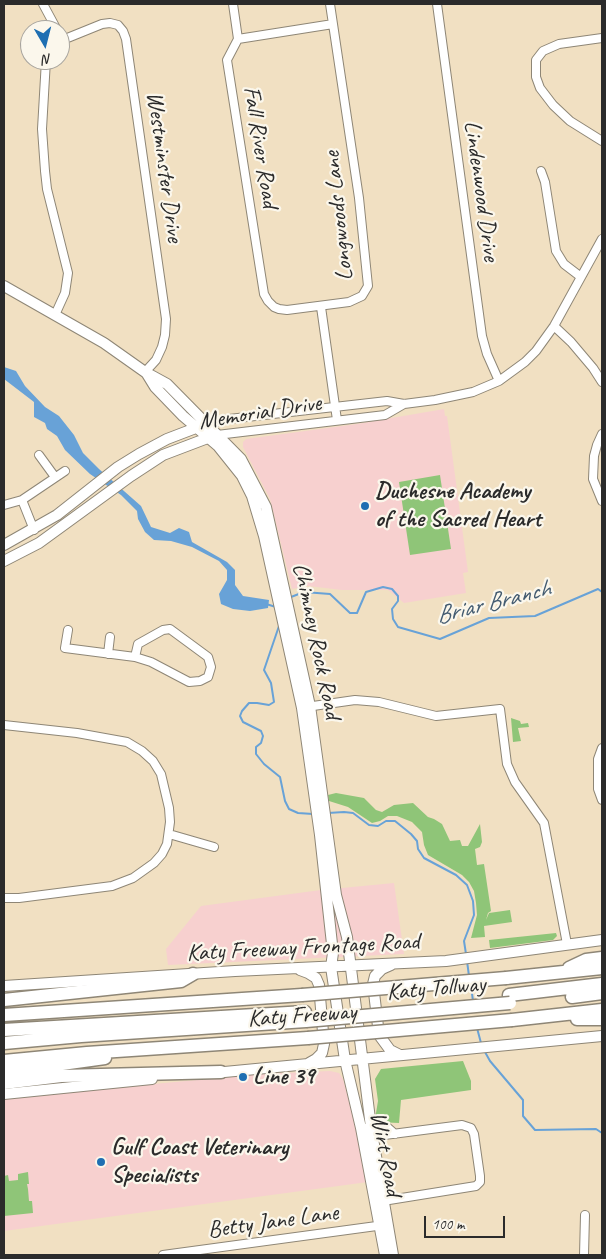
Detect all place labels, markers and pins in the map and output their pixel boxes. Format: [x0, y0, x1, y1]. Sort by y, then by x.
place label: Duchesne Academy of the Sacred Heart [375, 478, 541, 534]
marker: Duchesne Academy of the Sacred Heart [359, 500, 371, 512]
place label: Line 39 [253, 1063, 314, 1091]
marker: Line 39 [237, 1071, 249, 1083]
place label: Gulf Coast Veterinary Specialists [111, 1134, 288, 1190]
marker: Gulf Coast Veterinary Specialists [95, 1156, 107, 1168]

